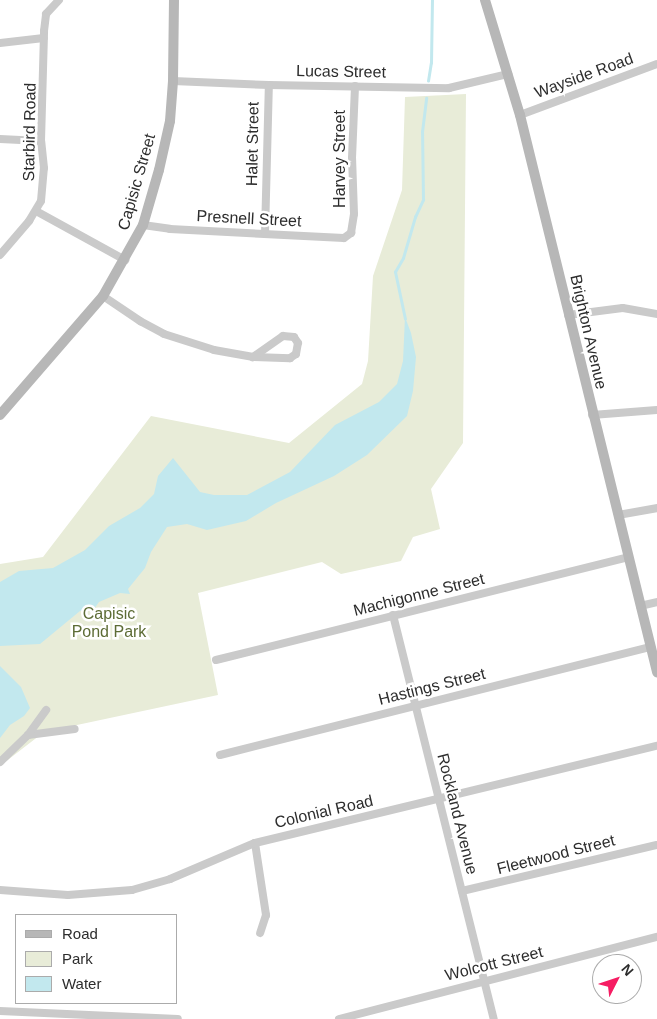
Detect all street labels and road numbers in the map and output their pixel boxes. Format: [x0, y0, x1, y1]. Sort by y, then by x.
street label: Wayside Road [532, 49, 636, 103]
street label: Lucas Street [296, 62, 386, 82]
street label: Starbird Road [20, 82, 40, 182]
street label: Halet Street [243, 102, 263, 186]
street label: Harvey Street [330, 110, 350, 208]
street label: Capisic Street [114, 131, 160, 233]
street label: Presnell Street [196, 207, 302, 231]
street label: Brighton Avenue [565, 272, 611, 392]
street label: Machigonne Street [352, 569, 486, 621]
street label: Hastings Street [377, 664, 487, 710]
street label: Rockland Avenue [433, 751, 481, 877]
street label: Colonial Road [273, 791, 375, 833]
street label: Fleetwood Street [495, 831, 617, 879]
street label: Wolcott Street [443, 943, 545, 985]

